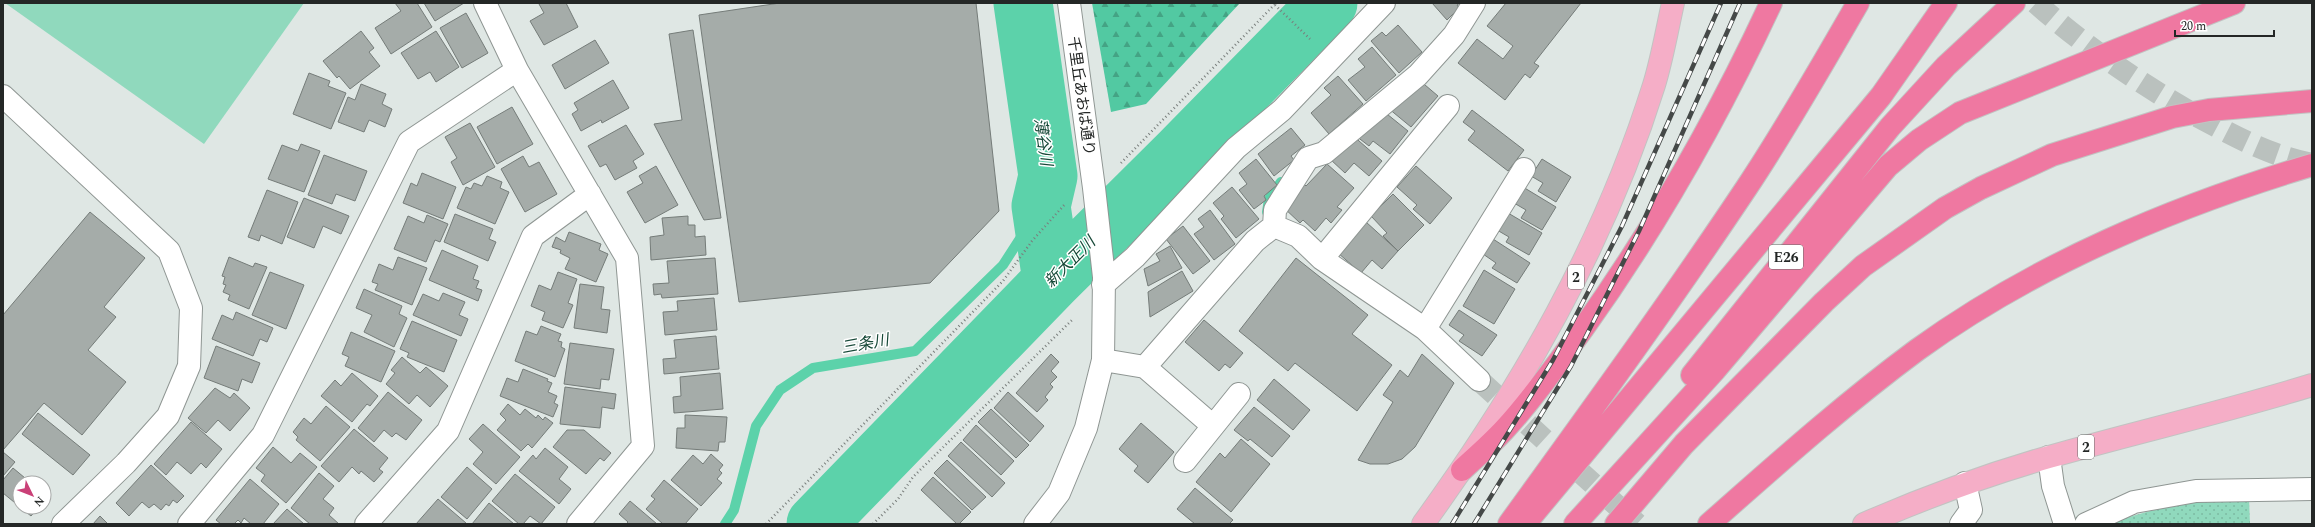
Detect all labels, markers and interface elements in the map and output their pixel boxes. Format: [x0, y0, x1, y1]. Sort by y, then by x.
scale bar [2175, 12, 2274, 38]
text: 20 m [2181, 17, 2206, 36]
street label: 千里丘あおば通り [1061, 35, 1101, 157]
water label: 薄谷川 [1028, 117, 1059, 169]
water label: 新大正川 [1039, 229, 1103, 293]
road number: E26 [1769, 245, 1803, 269]
road number: 2 [1568, 265, 1584, 289]
water label: 三条川 [839, 328, 893, 360]
road number: 2 [2078, 435, 2094, 459]
north arrow [12, 475, 52, 515]
text: N [30, 492, 48, 511]

